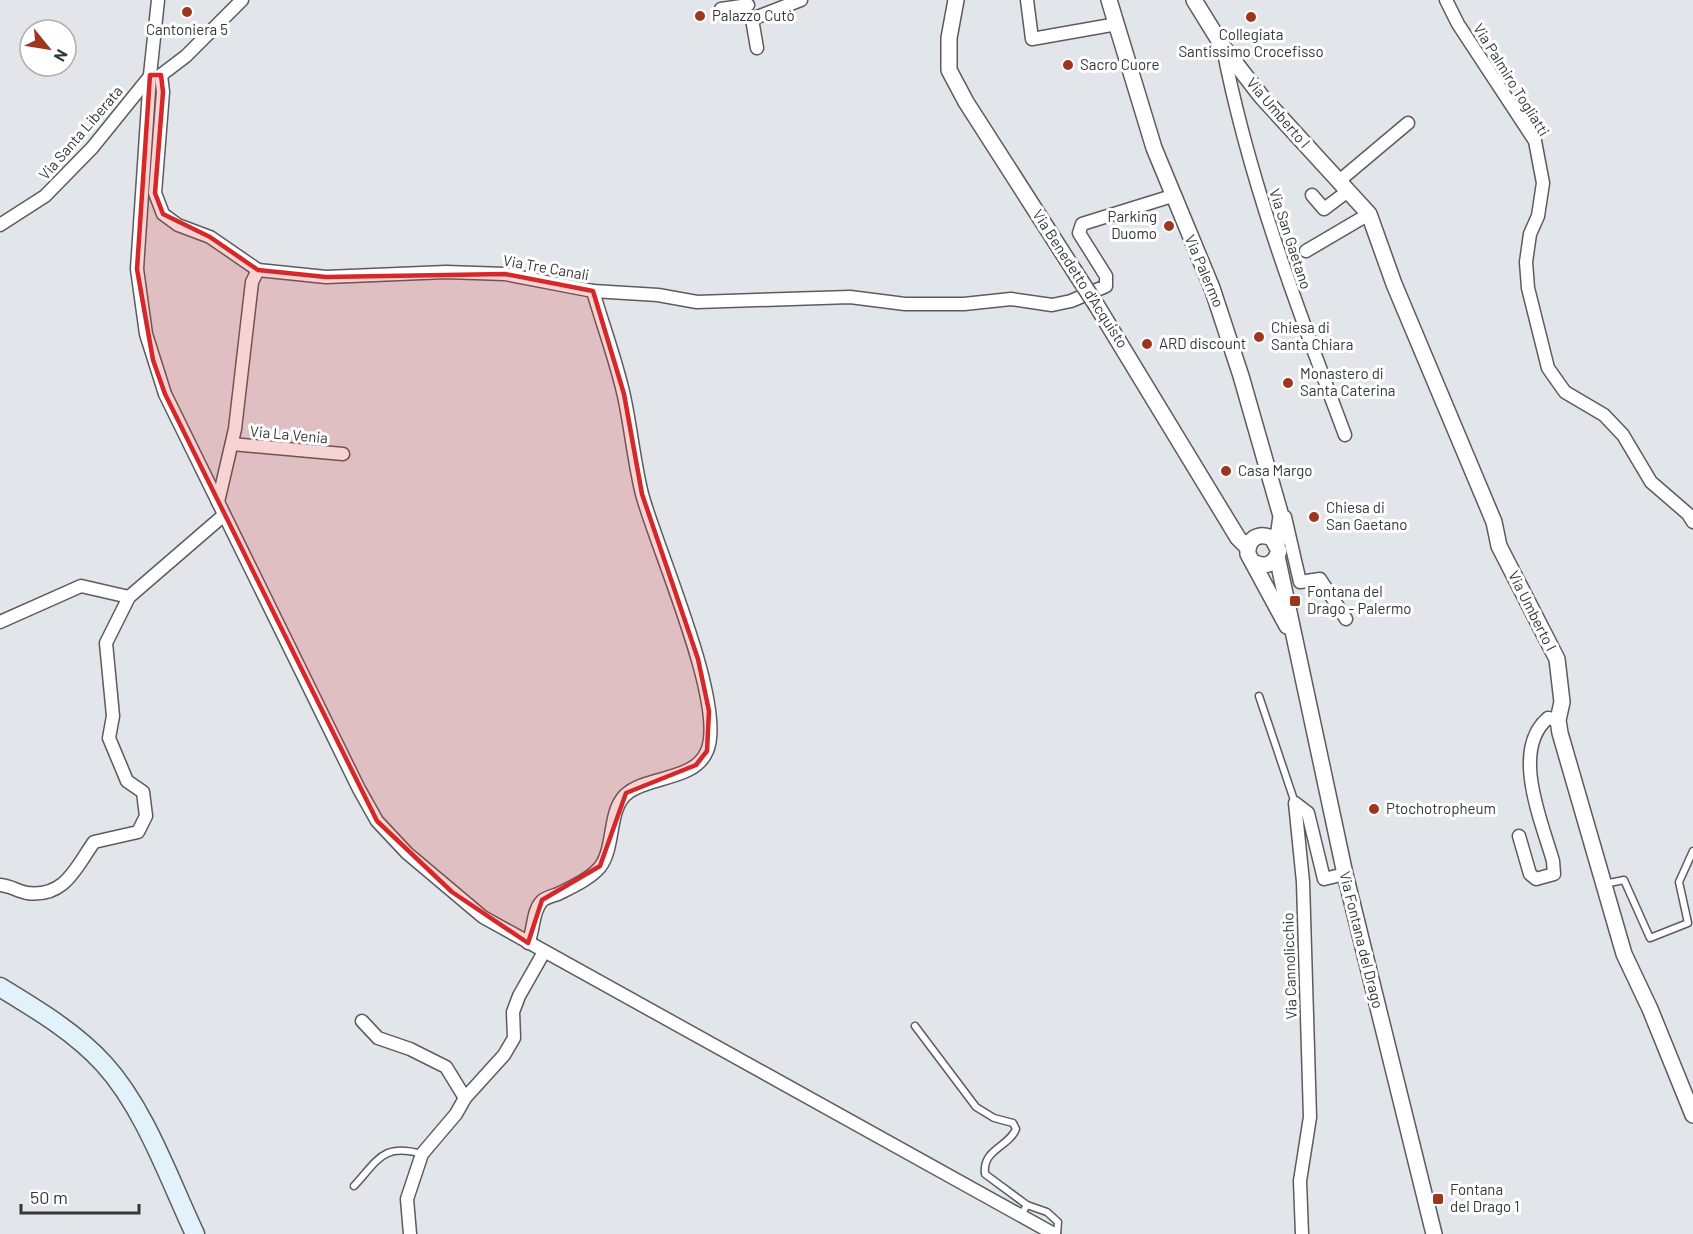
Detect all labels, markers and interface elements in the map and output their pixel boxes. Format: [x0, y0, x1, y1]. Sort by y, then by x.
marker: Cantoniera 5 [180, 5, 194, 19]
place label: Palazzo Cutò [712, 6, 795, 24]
marker: Palazzo Cutò [693, 9, 707, 23]
marker: Collegiata Santissimo Crocefisso [1244, 10, 1258, 24]
north arrow [18, 18, 78, 78]
place label: Cantoniera 5 [146, 20, 228, 38]
street label: Via Palmiro Togliatti [1470, 20, 1554, 139]
place label: Collegiata Santissimo Crocefisso [1178, 25, 1324, 60]
text: N [51, 46, 72, 65]
place label: Sacro Cuore [1080, 55, 1159, 73]
marker: Sacro Cuore [1061, 58, 1075, 72]
street label: Via Umberto I [1243, 73, 1314, 151]
street label: Via Santa Liberata [35, 82, 126, 183]
street label: Via San Gaetano [1266, 186, 1316, 291]
street label: Via Benedetto d'Acquisto [1029, 206, 1132, 351]
place label: Parking Duomo [1108, 207, 1157, 242]
marker: Parking Duomo [1162, 219, 1176, 233]
street label: Via Palermo [1182, 232, 1228, 310]
street label: Via Tre Canali [502, 251, 591, 283]
place label: Chiesa di Santa Chiara [1271, 318, 1353, 353]
marker: Chiesa di Santa Chiara [1252, 330, 1266, 344]
place label: ARD discount [1159, 334, 1246, 352]
marker: ARD discount [1140, 337, 1154, 351]
place label: Monastero di Santa Caterina [1300, 364, 1395, 399]
marker: Monastero di Santa Caterina [1281, 376, 1295, 390]
street label: Via La Venia [249, 422, 329, 446]
place label: Casa Margo [1238, 461, 1312, 479]
marker: Casa Margo [1219, 464, 1233, 478]
place label: Chiesa di San Gaetano [1326, 498, 1407, 533]
marker: Chiesa di San Gaetano [1307, 510, 1321, 524]
street label: Via Umberto I [1505, 567, 1561, 654]
place label: Fontana del Drago - Palermo [1307, 582, 1411, 617]
marker: Fontana del Drago - Palermo [1288, 594, 1302, 608]
place label: Ptochotropheum [1386, 799, 1496, 817]
marker: Ptochotropheum [1367, 802, 1381, 816]
street label: Via Fontana del Drago [1336, 869, 1388, 1010]
street label: Via Cannolicchio [1278, 912, 1300, 1020]
scale bar [21, 1177, 140, 1215]
place label: Fontana del Drago 1 [1450, 1180, 1519, 1215]
text: 50 m [30, 1186, 68, 1208]
marker: Fontana del Drago 1 [1431, 1192, 1445, 1206]

